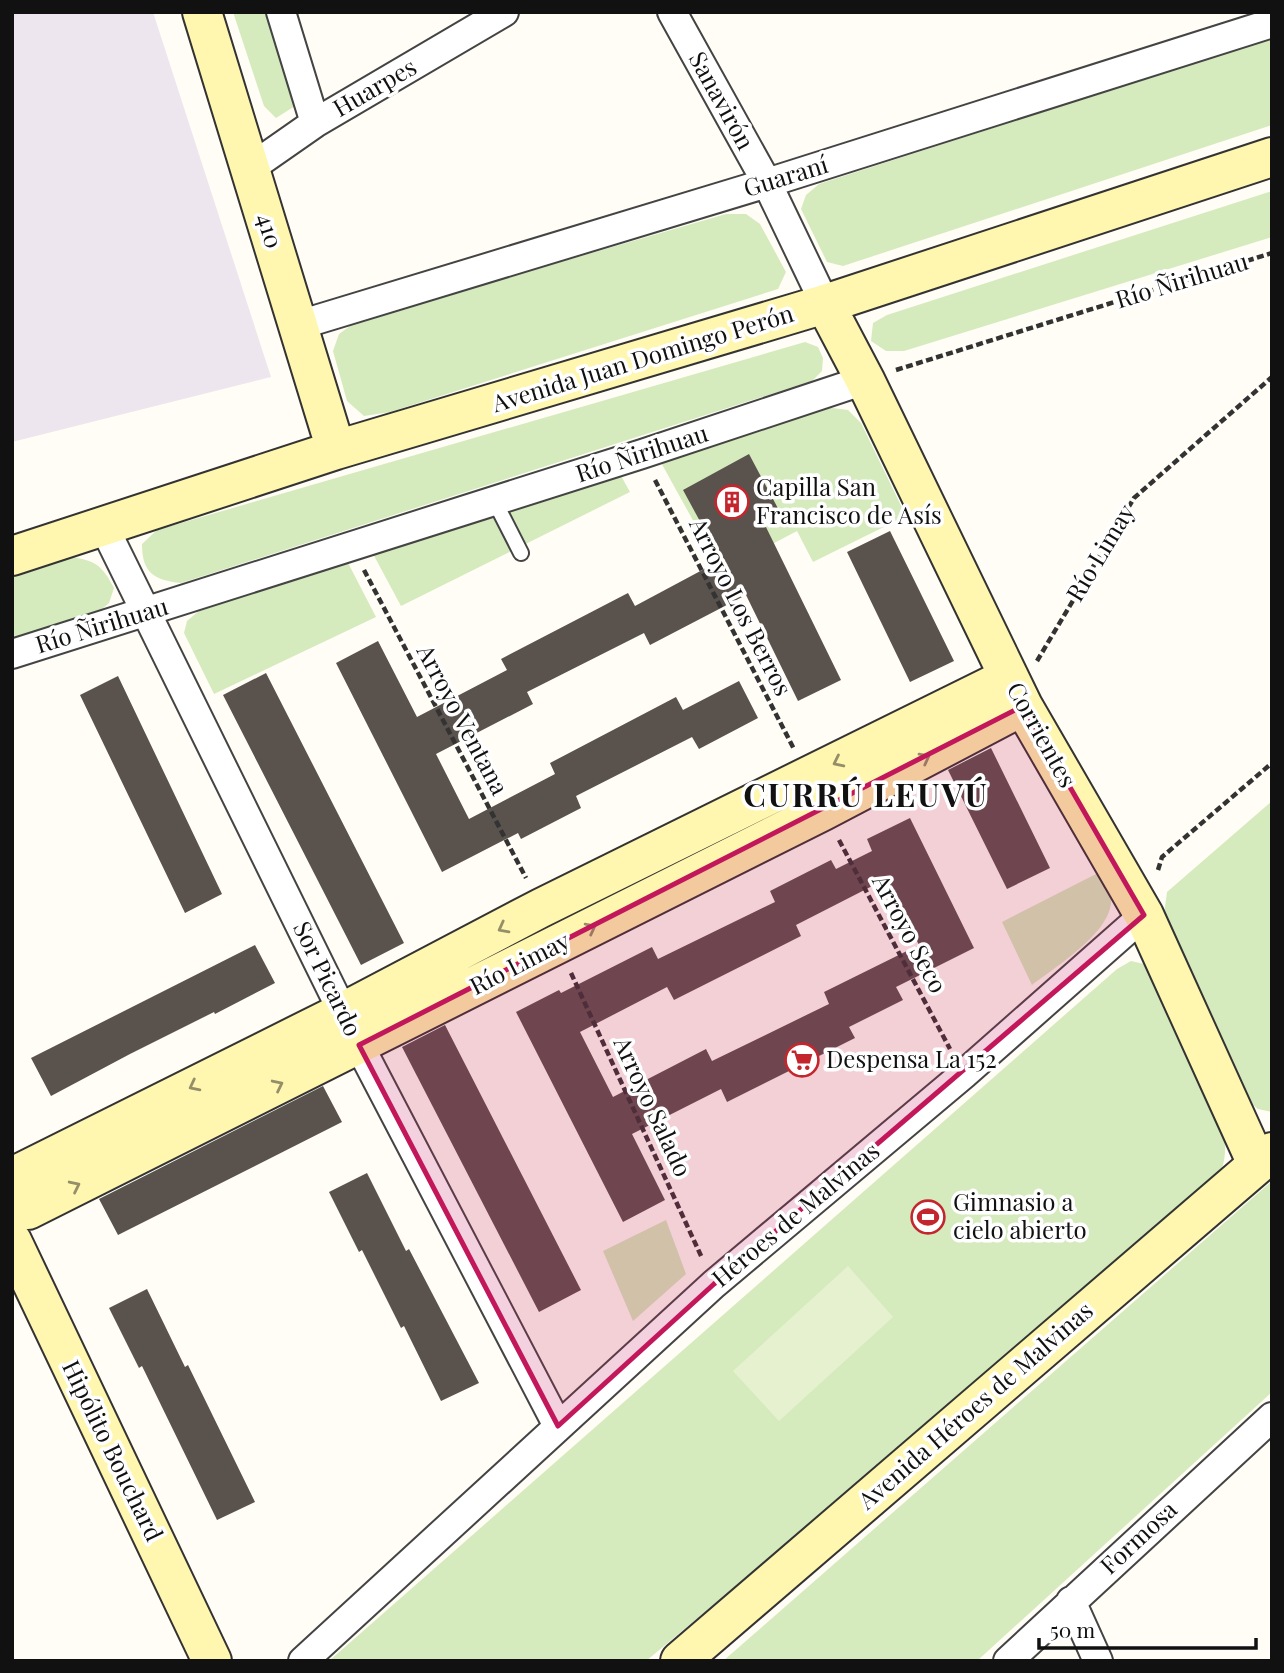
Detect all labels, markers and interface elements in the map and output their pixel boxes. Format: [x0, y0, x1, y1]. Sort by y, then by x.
street label: Sanavirón [683, 45, 763, 155]
street label: Huarpes [326, 50, 422, 123]
street label: Guaraní [739, 147, 832, 203]
street label: 410 [250, 209, 292, 252]
street label: Río Ñirihuau [1111, 244, 1252, 314]
street label: Avenida Juan Domingo Perón [487, 296, 797, 419]
street label: Río Ñirihuau [571, 416, 712, 488]
place label: Capilla San Francisco de Asís [756, 470, 942, 530]
building icon: Capilla San Francisco de Asís [713, 483, 751, 521]
street label: Río Limay [1058, 497, 1141, 607]
street label: Arroyo Los Berros [683, 511, 800, 701]
street label: Río Ñirihuau [31, 589, 172, 659]
street label: Arroyo Ventana [410, 637, 517, 800]
street label: Corrientes [1001, 676, 1085, 792]
one-way arrow [833, 753, 845, 767]
one-way arrow [918, 753, 930, 766]
district label: CURRÚ LEUVÚ [743, 772, 989, 815]
street label: Arroyo Seco [866, 867, 955, 998]
street label: Sor Picardo [287, 915, 370, 1041]
one-way arrow [498, 920, 510, 934]
one-way arrow [584, 922, 596, 936]
street label: Río Limay [464, 923, 575, 1001]
street label: Arroyo Salado [607, 1030, 700, 1181]
supermarket icon: Despensa La 152 [783, 1041, 821, 1079]
place label: Despensa La 152 [826, 1042, 997, 1074]
one-way arrow [189, 1078, 201, 1092]
one-way arrow [271, 1080, 283, 1094]
street label: Héroes de Malvinas [704, 1134, 885, 1293]
one-way arrow [68, 1181, 80, 1195]
place label: Gimnasio a cielo abierto [953, 1185, 1087, 1245]
sports icon: Gimnasio a cielo abierto [909, 1198, 947, 1236]
street label: Avenida Héroes de Malvinas [850, 1294, 1099, 1516]
street label: Hipólito Bouchard [56, 1354, 171, 1546]
street label: Formosa [1092, 1493, 1183, 1580]
scale bar [1039, 1606, 1256, 1650]
text: 50 m [1050, 1615, 1096, 1643]

